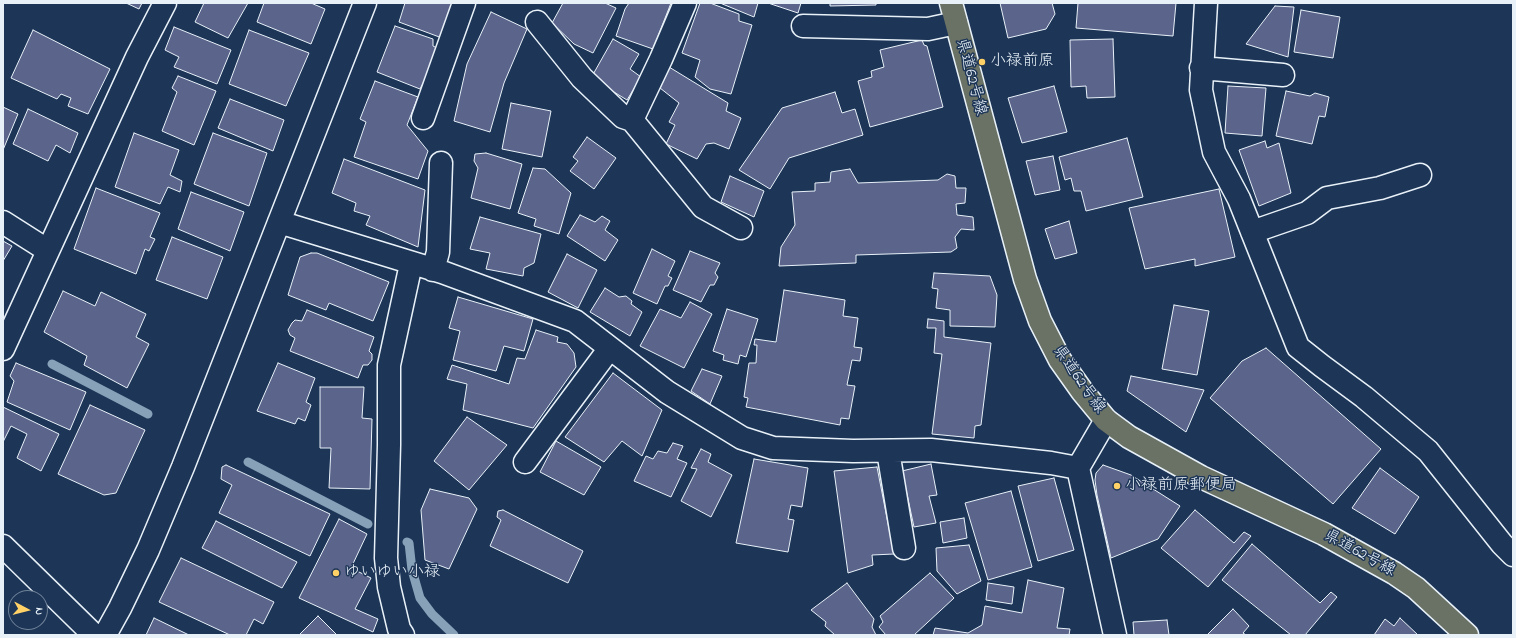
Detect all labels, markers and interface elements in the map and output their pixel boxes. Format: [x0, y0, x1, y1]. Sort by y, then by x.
street label: 県道62号線 [951, 36, 989, 118]
place label: 小禄前原 [990, 52, 1054, 72]
marker: 小禄前原 [977, 57, 987, 67]
street label: 県道62号線 [1047, 342, 1109, 418]
place label: 小禄前原郵便局 [1125, 476, 1237, 496]
marker: 小禄前原郵便局 [1112, 481, 1122, 491]
street label: 県道62号線 [1320, 526, 1398, 582]
place label: ゆいゆい小禄 [344, 563, 440, 583]
marker: ゆいゆい小禄 [331, 568, 341, 578]
north arrow [8, 590, 48, 630]
text: N [31, 607, 47, 616]

